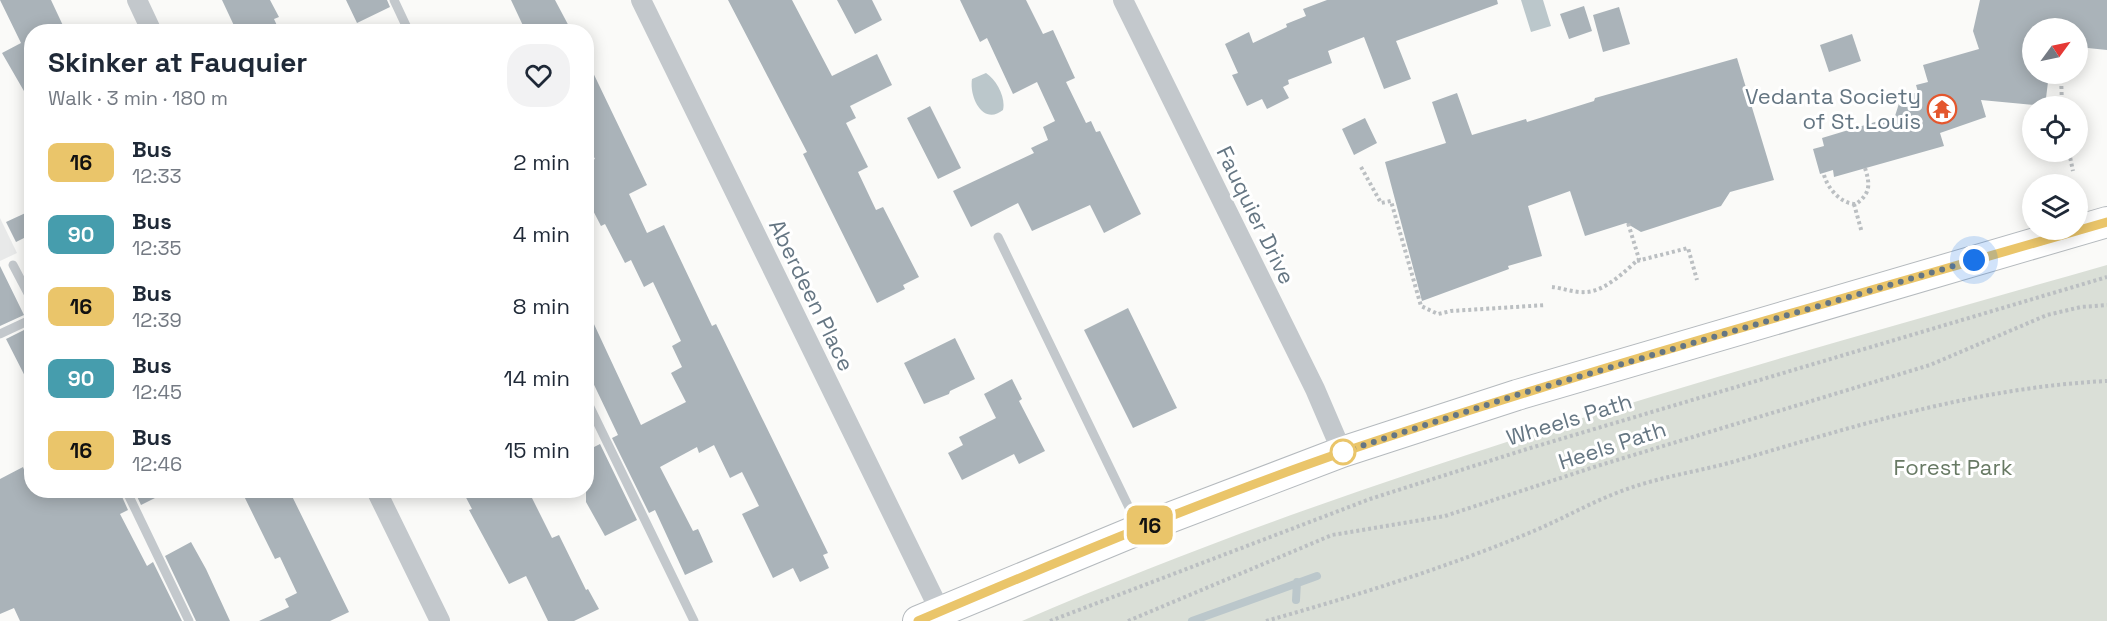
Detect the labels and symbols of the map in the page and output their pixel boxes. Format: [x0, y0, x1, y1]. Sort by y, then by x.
north arrow [2022, 18, 2088, 84]
place label: Vedanta Society of St. Louis [1745, 82, 1921, 135]
temple icon: Vedanta Society of St. Louis [1926, 93, 1958, 125]
street label: Fauquier Drive [1210, 141, 1302, 289]
street label: Aberdeen Place [763, 215, 861, 375]
your location [1959, 245, 1989, 275]
street label: Wheels Path [1503, 387, 1635, 451]
street label: Heels Path [1555, 414, 1669, 476]
unlabelled marker [1330, 439, 1356, 465]
park label: Forest Park [1893, 453, 2013, 481]
line badge: 16 [1123, 506, 1177, 544]

